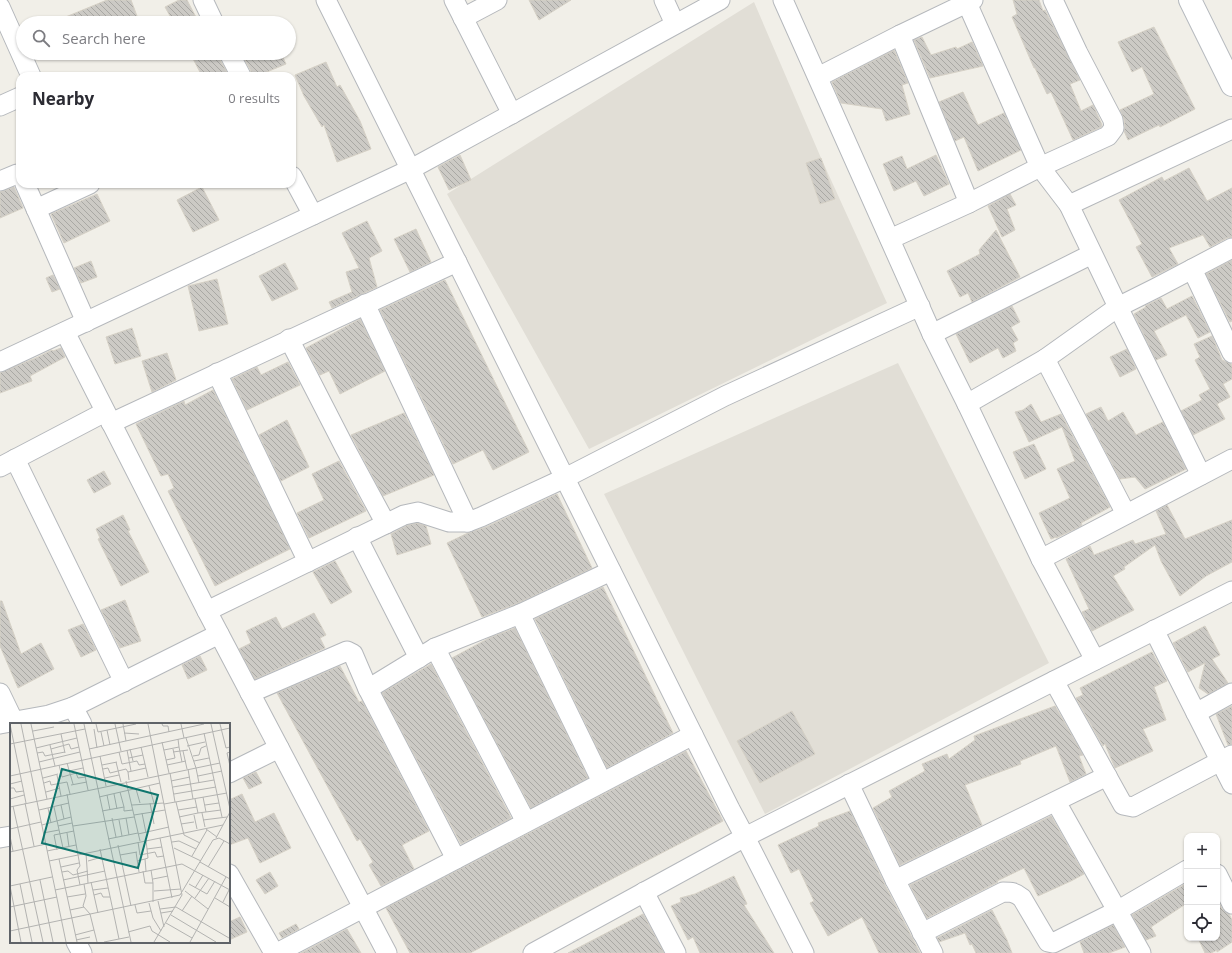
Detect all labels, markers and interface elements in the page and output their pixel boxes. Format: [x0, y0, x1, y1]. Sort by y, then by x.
search box [16, 16, 296, 60]
icon: search [30, 27, 52, 49]
text: Search here [62, 28, 146, 48]
text: Nearby [32, 87, 94, 110]
text: 0 results [228, 89, 280, 107]
inset map [10, 723, 230, 943]
map controls [1184, 833, 1220, 941]
button: + [1184, 833, 1220, 869]
button: − [1184, 869, 1220, 905]
button: locate [1184, 905, 1220, 941]

